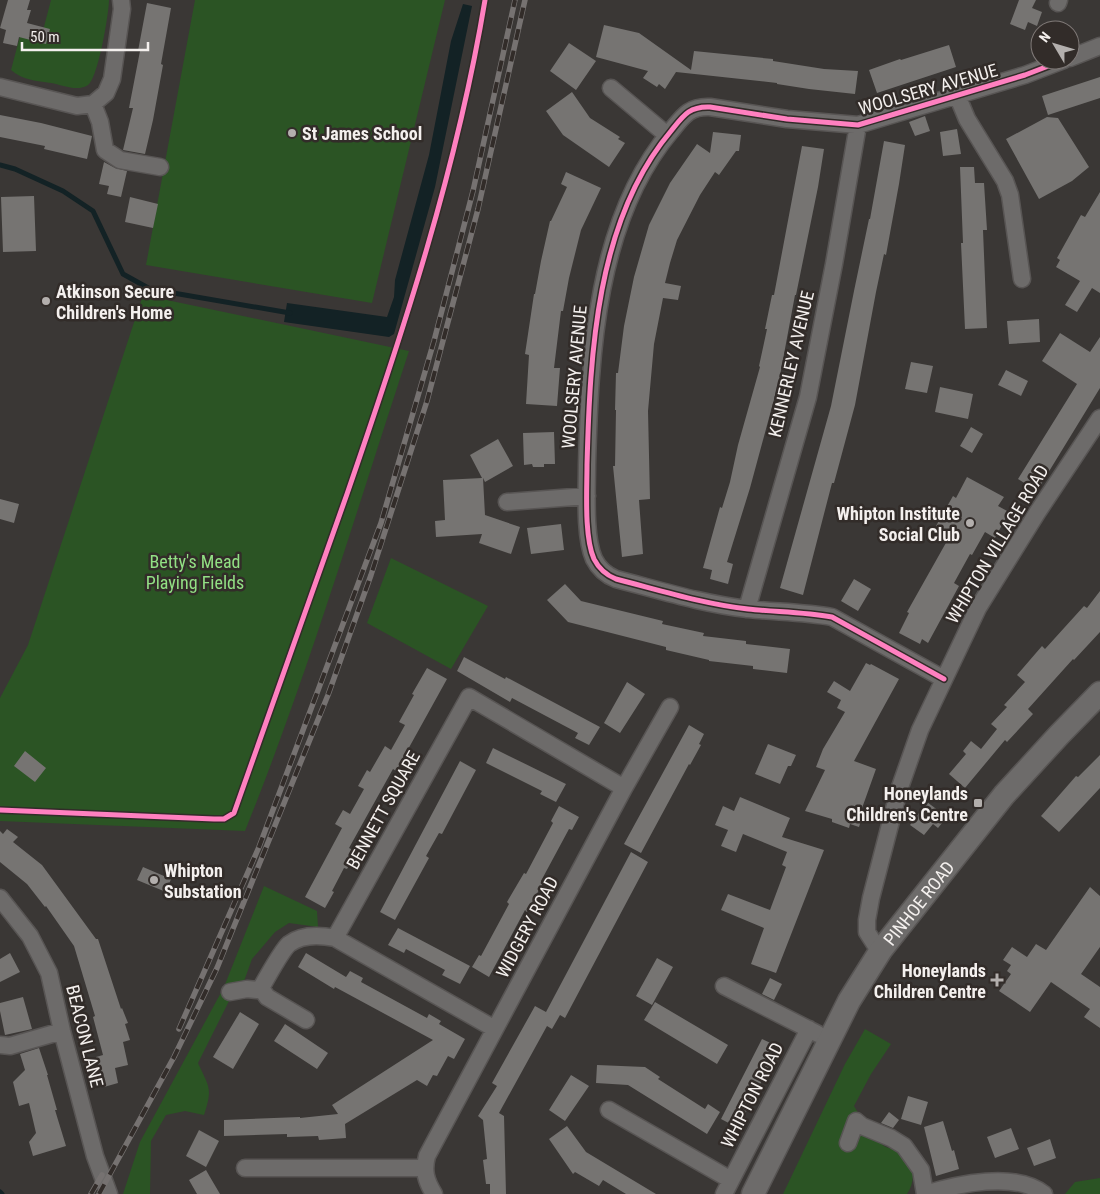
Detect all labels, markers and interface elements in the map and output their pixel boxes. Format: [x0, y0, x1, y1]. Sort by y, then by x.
scale bar [22, 20, 149, 52]
north arrow [1030, 20, 1080, 70]
text: 50 m [30, 28, 60, 46]
text: N [1036, 29, 1054, 45]
street label: WOOLSERY AVENUE [856, 59, 1000, 119]
place label: St James School [302, 123, 422, 144]
marker: St James School [286, 127, 298, 139]
place label: Atkinson Secure Children's Home [56, 281, 175, 323]
street label: KENNERLEY AVENUE [764, 289, 818, 439]
marker: Atkinson Secure Children's Home [40, 295, 52, 307]
street label: WOOLSERY AVENUE [557, 304, 591, 450]
street label: WHIPTON VILLAGE ROAD [941, 461, 1053, 627]
place label: Whipton Institute Social Club [837, 503, 960, 545]
marker: Whipton Institute Social Club [964, 517, 976, 529]
park label: Betty's Mead Playing Fields [146, 551, 244, 593]
street label: BENNETT SQUARE [342, 747, 424, 873]
place label: Honeylands Children's Centre [846, 783, 968, 825]
marker: Honeylands Children's Centre [972, 797, 984, 809]
street label: PINHOE ROAD [879, 856, 958, 949]
place label: Whipton Substation [164, 860, 242, 902]
street label: WIDGERY ROAD [492, 873, 562, 981]
marker: Whipton Substation [148, 874, 160, 886]
place label: Honeylands Children Centre [874, 960, 986, 1002]
marker: Honeylands Children Centre [990, 973, 1004, 987]
street label: BEACON LANE [62, 983, 108, 1089]
street label: WHIPTON ROAD [716, 1039, 788, 1151]

